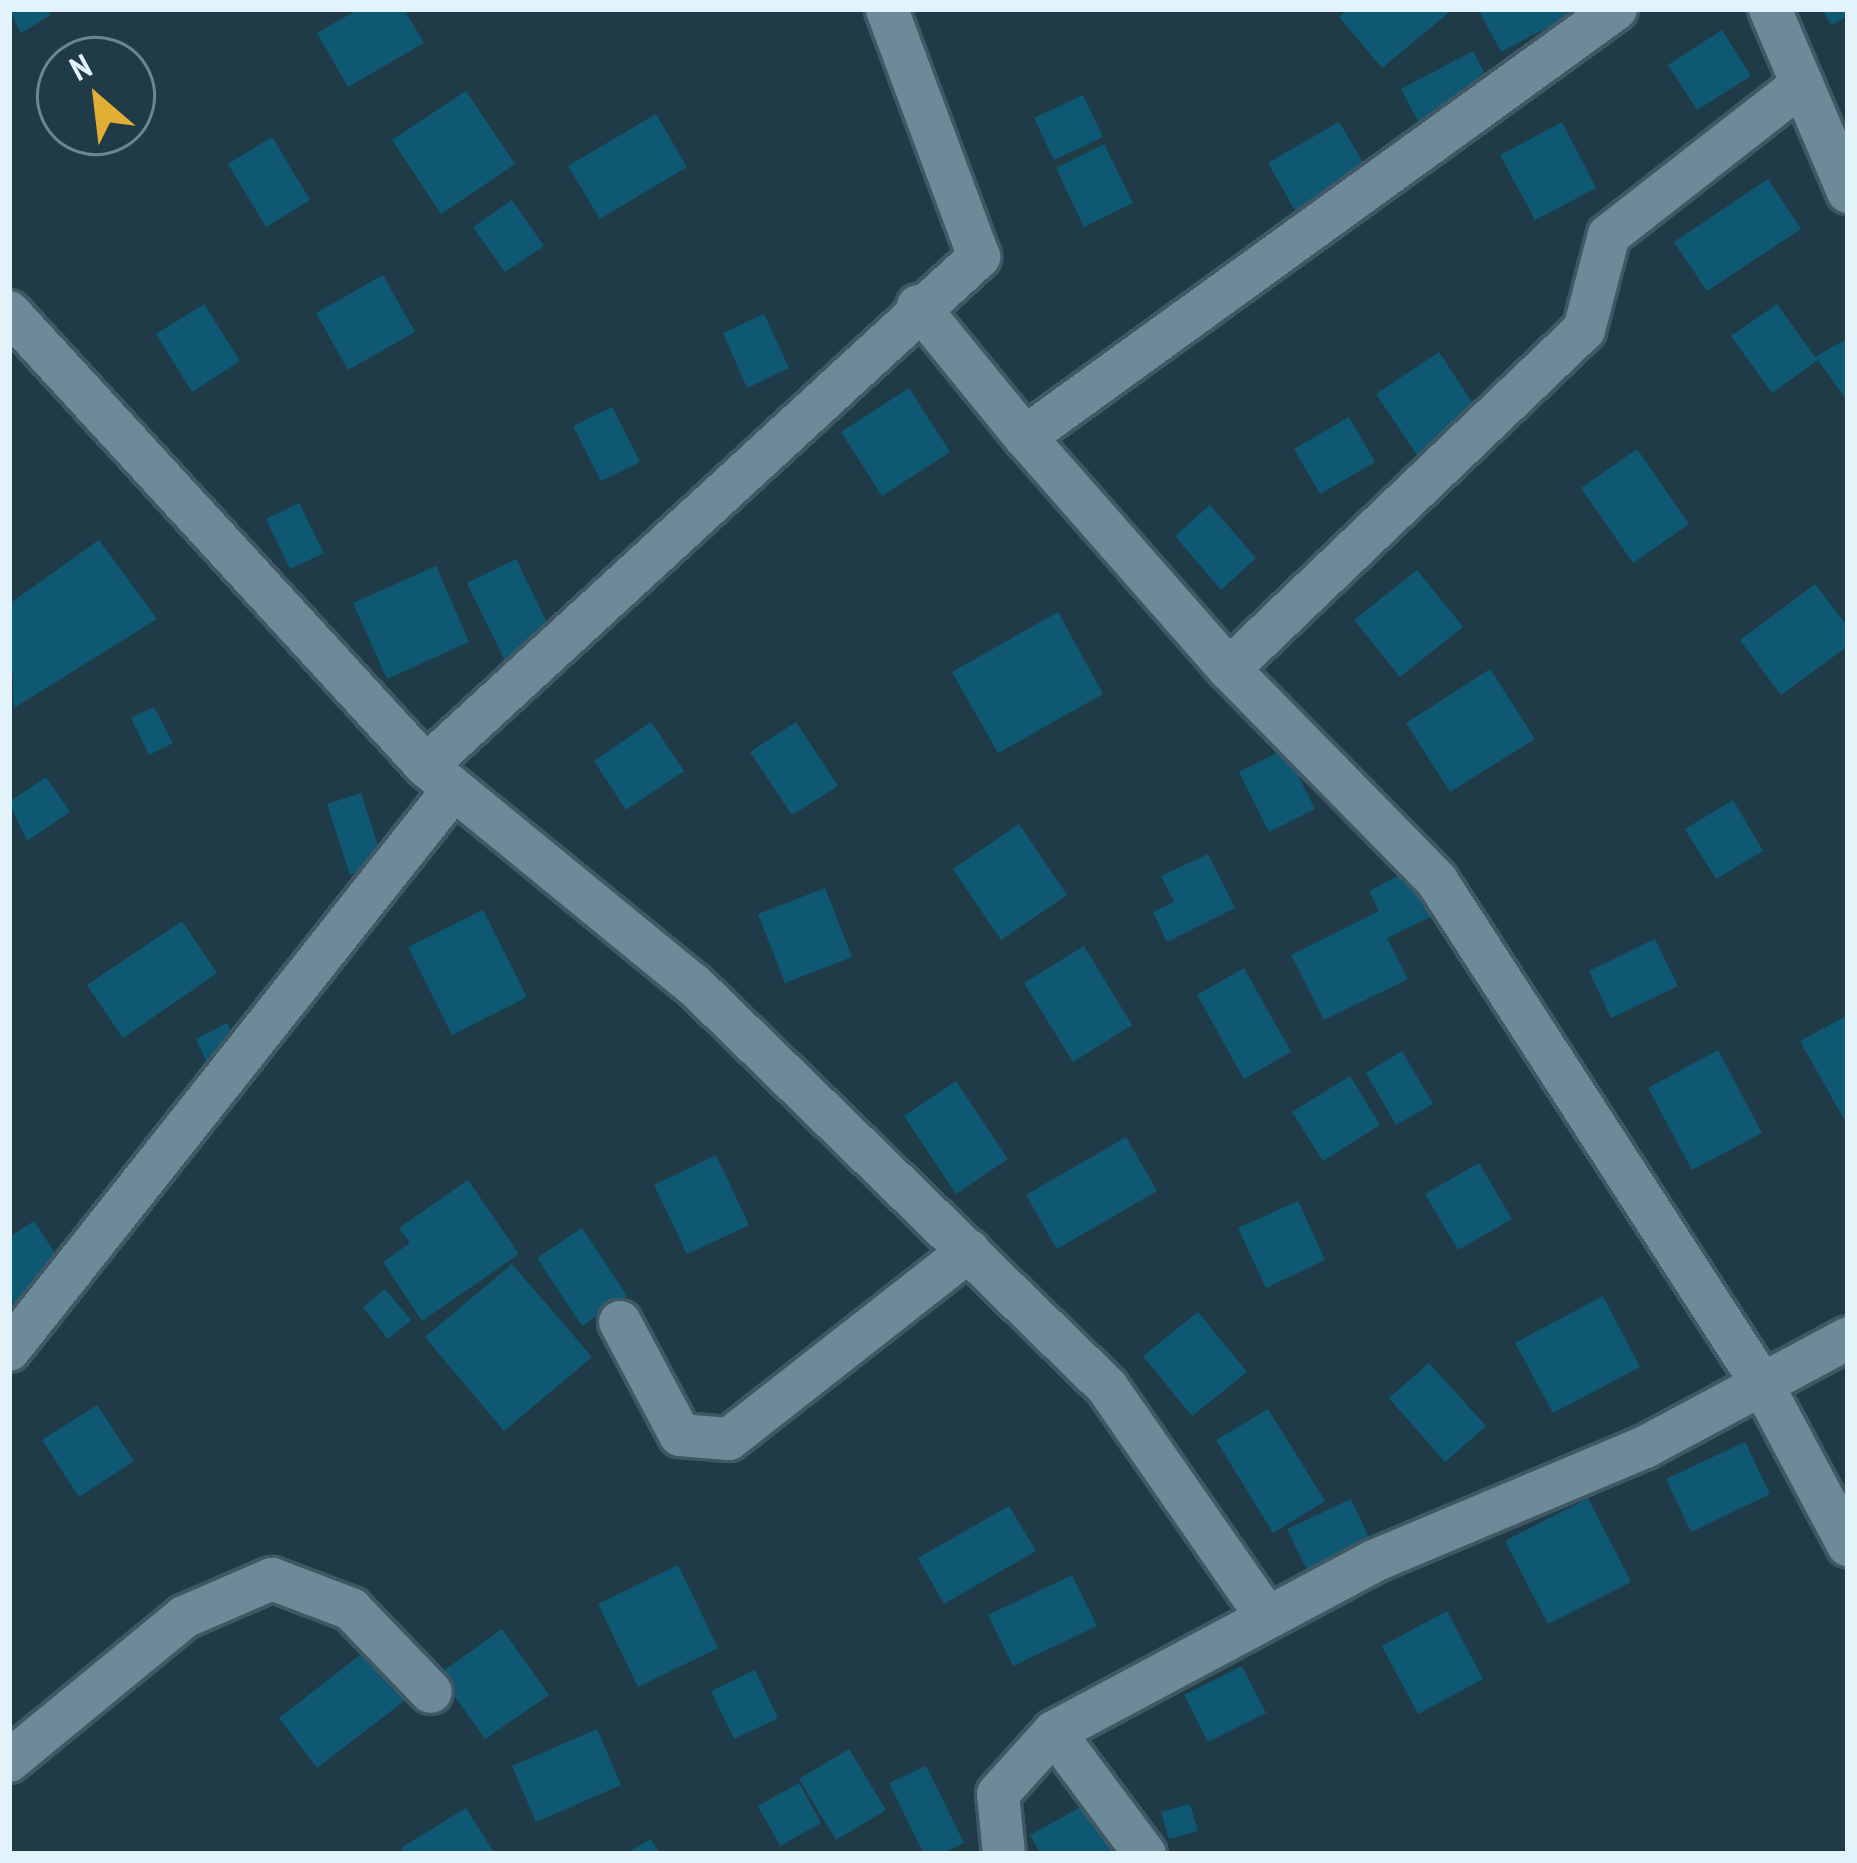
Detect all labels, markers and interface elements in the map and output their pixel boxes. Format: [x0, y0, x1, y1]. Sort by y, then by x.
north arrow [36, 36, 156, 156]
text: N [62, 43, 98, 90]

